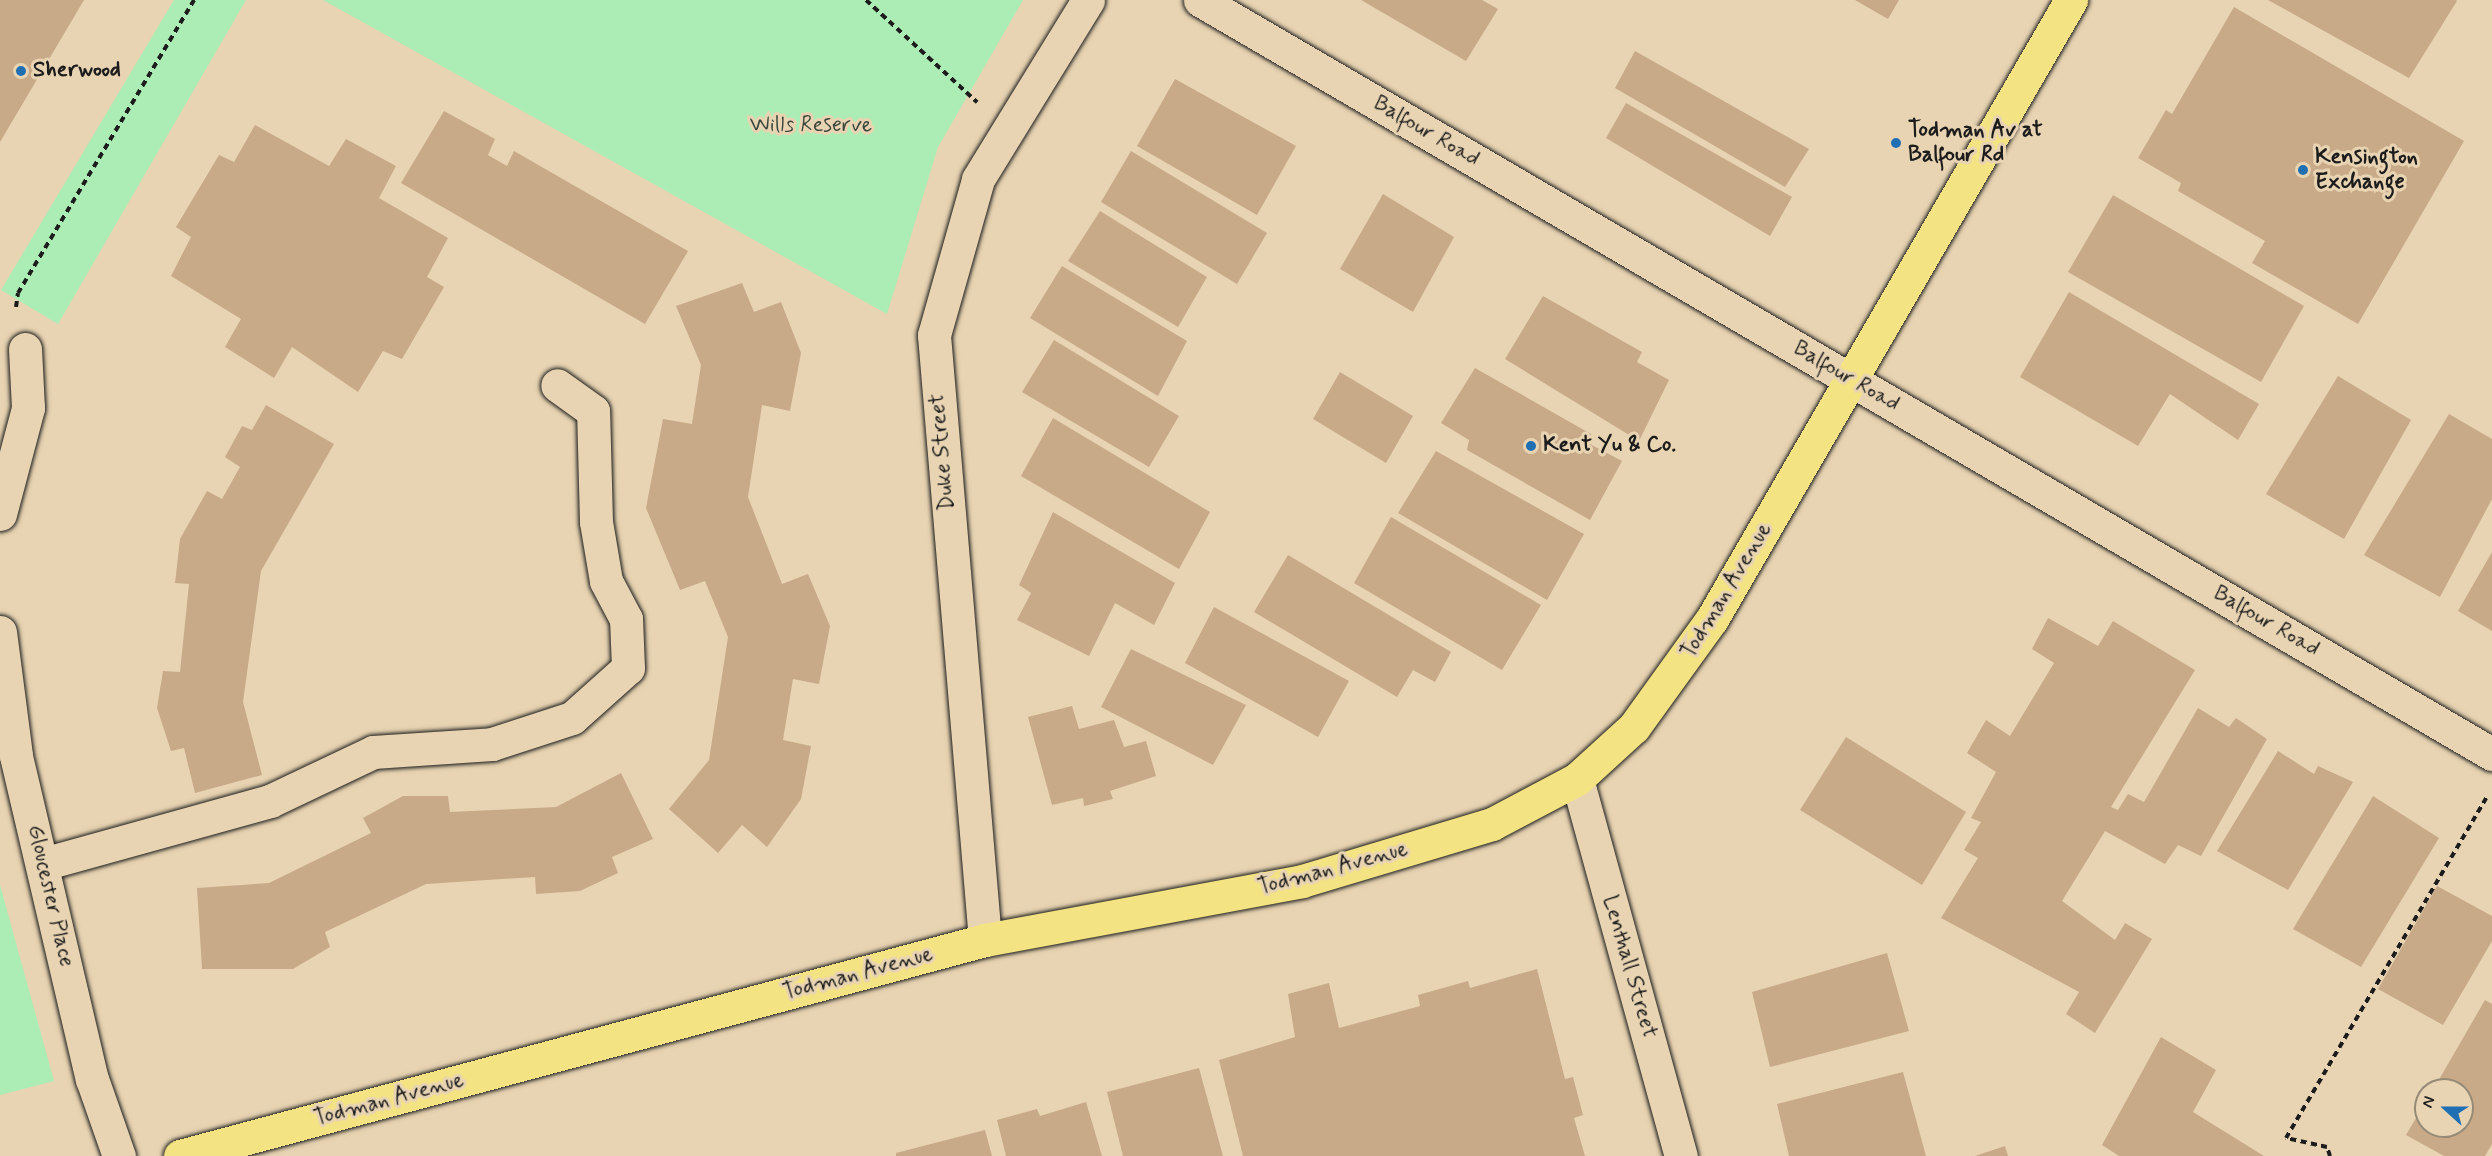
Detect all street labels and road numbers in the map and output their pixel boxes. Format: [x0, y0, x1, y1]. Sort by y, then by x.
street label: Balfour Road [1369, 91, 1483, 173]
street label: Balfour Road [1789, 336, 1903, 418]
street label: Duke Street [925, 393, 961, 511]
street label: Todman Avenue [1677, 519, 1777, 663]
street label: Balfour Road [2209, 581, 2323, 663]
street label: Gloucester Place [21, 822, 79, 970]
street label: Todman Avenue [1256, 837, 1410, 901]
street label: Lenthall Street [1596, 893, 1662, 1041]
street label: Todman Avenue [781, 942, 935, 1006]
street label: Todman Avenue [312, 1068, 466, 1132]

